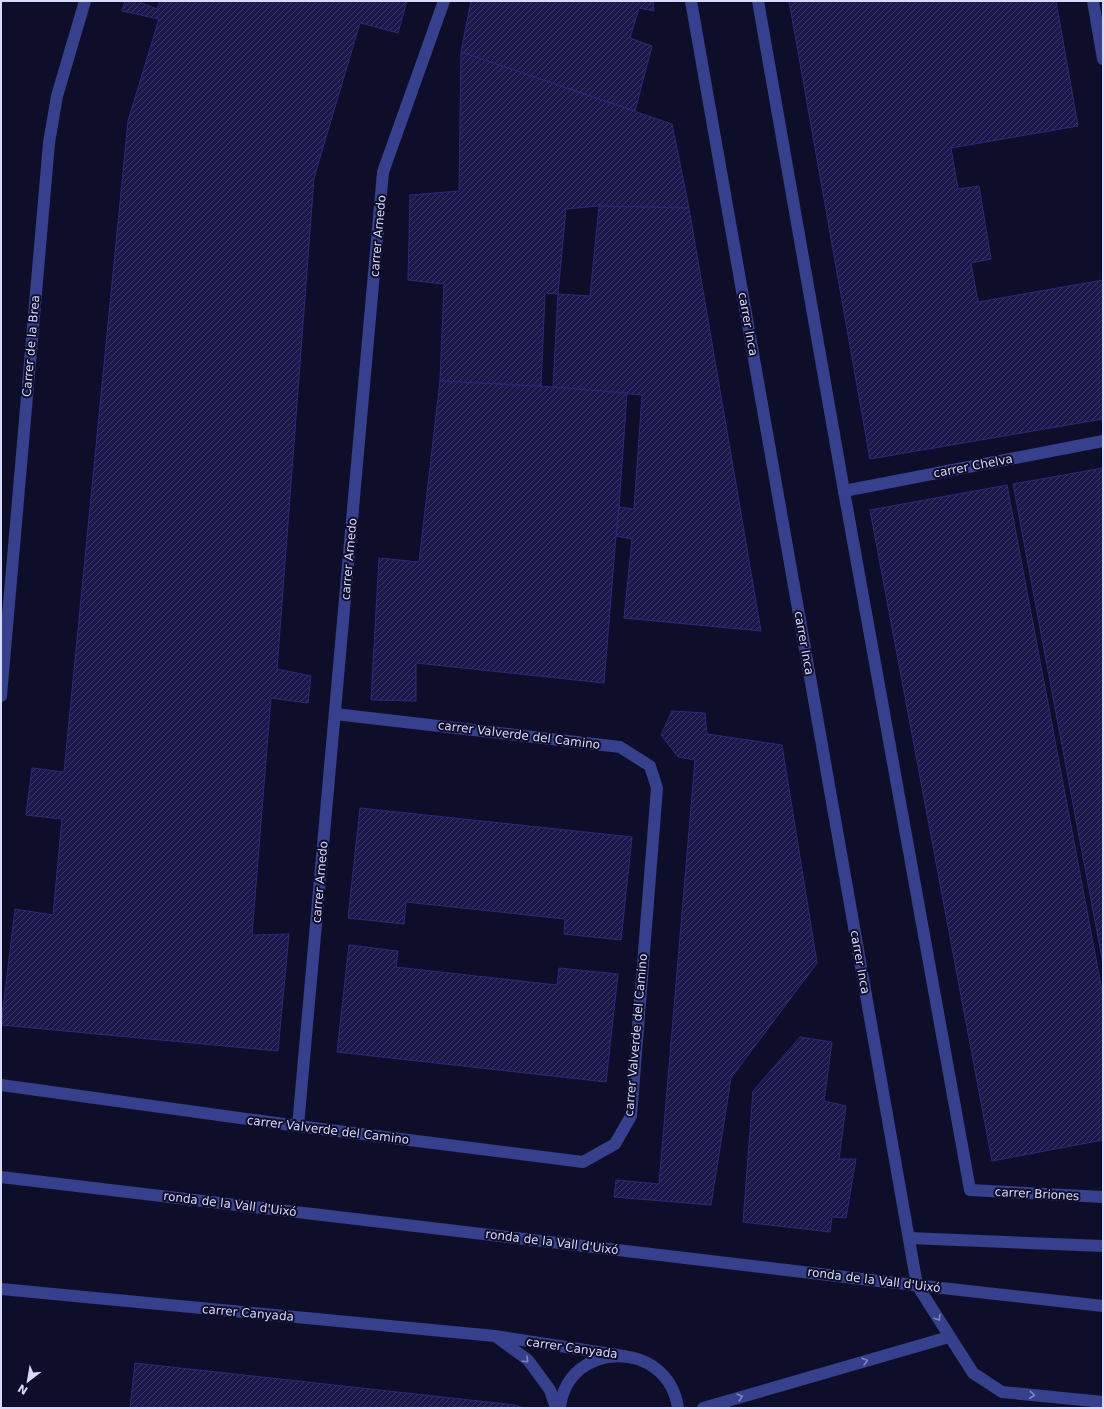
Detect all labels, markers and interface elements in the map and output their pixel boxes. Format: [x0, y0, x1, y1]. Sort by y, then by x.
street label: carrer Arnedo [367, 194, 389, 278]
street label: carrer Inca [735, 291, 761, 357]
street label: Carrer de la Brea [20, 294, 42, 398]
street label: carrer Chelva [932, 451, 1014, 481]
street label: carrer Arnedo [338, 517, 360, 601]
street label: carrer Inca [791, 610, 817, 676]
street label: carrer Valverde del Camino [437, 718, 601, 752]
street label: carrer Arnedo [309, 840, 331, 924]
street label: carrer Inca [847, 929, 873, 995]
street label: carrer Valverde del Camino [622, 953, 650, 1117]
street label: carrer Valverde del Camino [246, 1113, 410, 1147]
street label: carrer Briones [994, 1185, 1080, 1203]
street label: ronda de la Vall d'Uixó [163, 1189, 297, 1219]
street label: ronda de la Vall d'Uixó [485, 1227, 619, 1257]
street label: ronda de la Vall d'Uixó [807, 1265, 941, 1295]
street label: carrer Canyada [201, 1302, 295, 1324]
one-way arrow [933, 1314, 941, 1321]
street label: carrer Canyada [525, 1335, 619, 1361]
one-way arrow [521, 1355, 529, 1363]
one-way arrow [861, 1357, 868, 1366]
north arrow [8, 1361, 48, 1401]
text: N [16, 1381, 30, 1397]
one-way arrow [1029, 1390, 1035, 1399]
one-way arrow [737, 1393, 744, 1402]

